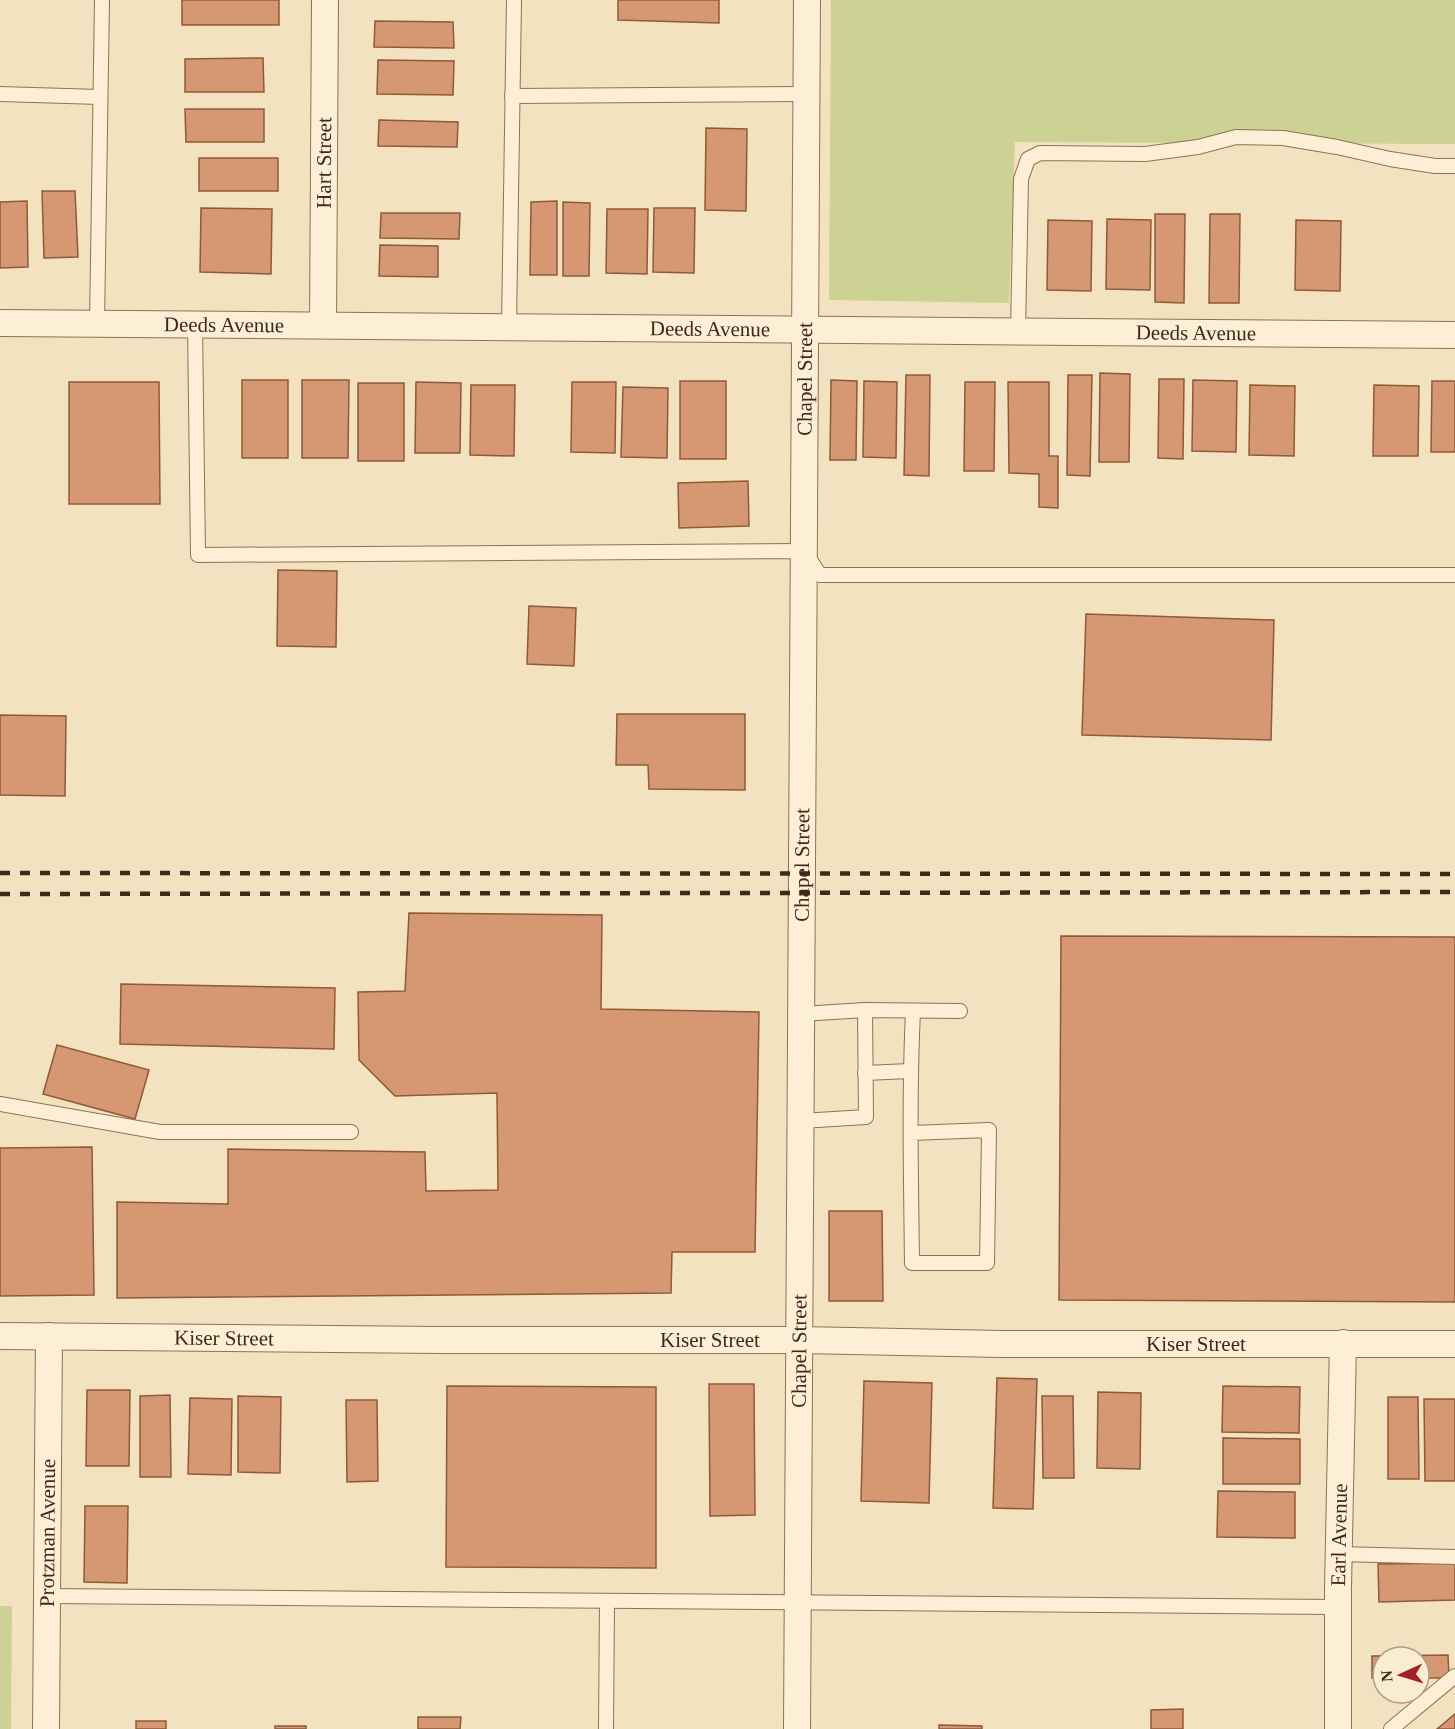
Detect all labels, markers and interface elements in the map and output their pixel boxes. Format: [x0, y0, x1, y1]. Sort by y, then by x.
street label: Hart Street [312, 117, 336, 209]
street label: Deeds Avenue [164, 312, 284, 337]
street label: Deeds Avenue [650, 316, 770, 341]
street label: Deeds Avenue [1136, 320, 1256, 345]
street label: Chapel Street [792, 322, 817, 436]
street label: Chapel Street [790, 808, 814, 922]
street label: Chapel Street [787, 1294, 812, 1408]
street label: Kiser Street [174, 1326, 274, 1350]
street label: Kiser Street [660, 1328, 760, 1352]
street label: Kiser Street [1146, 1332, 1246, 1356]
street label: Protzman Avenue [35, 1459, 60, 1607]
street label: Earl Avenue [1326, 1483, 1352, 1587]
north arrow [1371, 1645, 1431, 1705]
text: N [1378, 1669, 1395, 1682]

